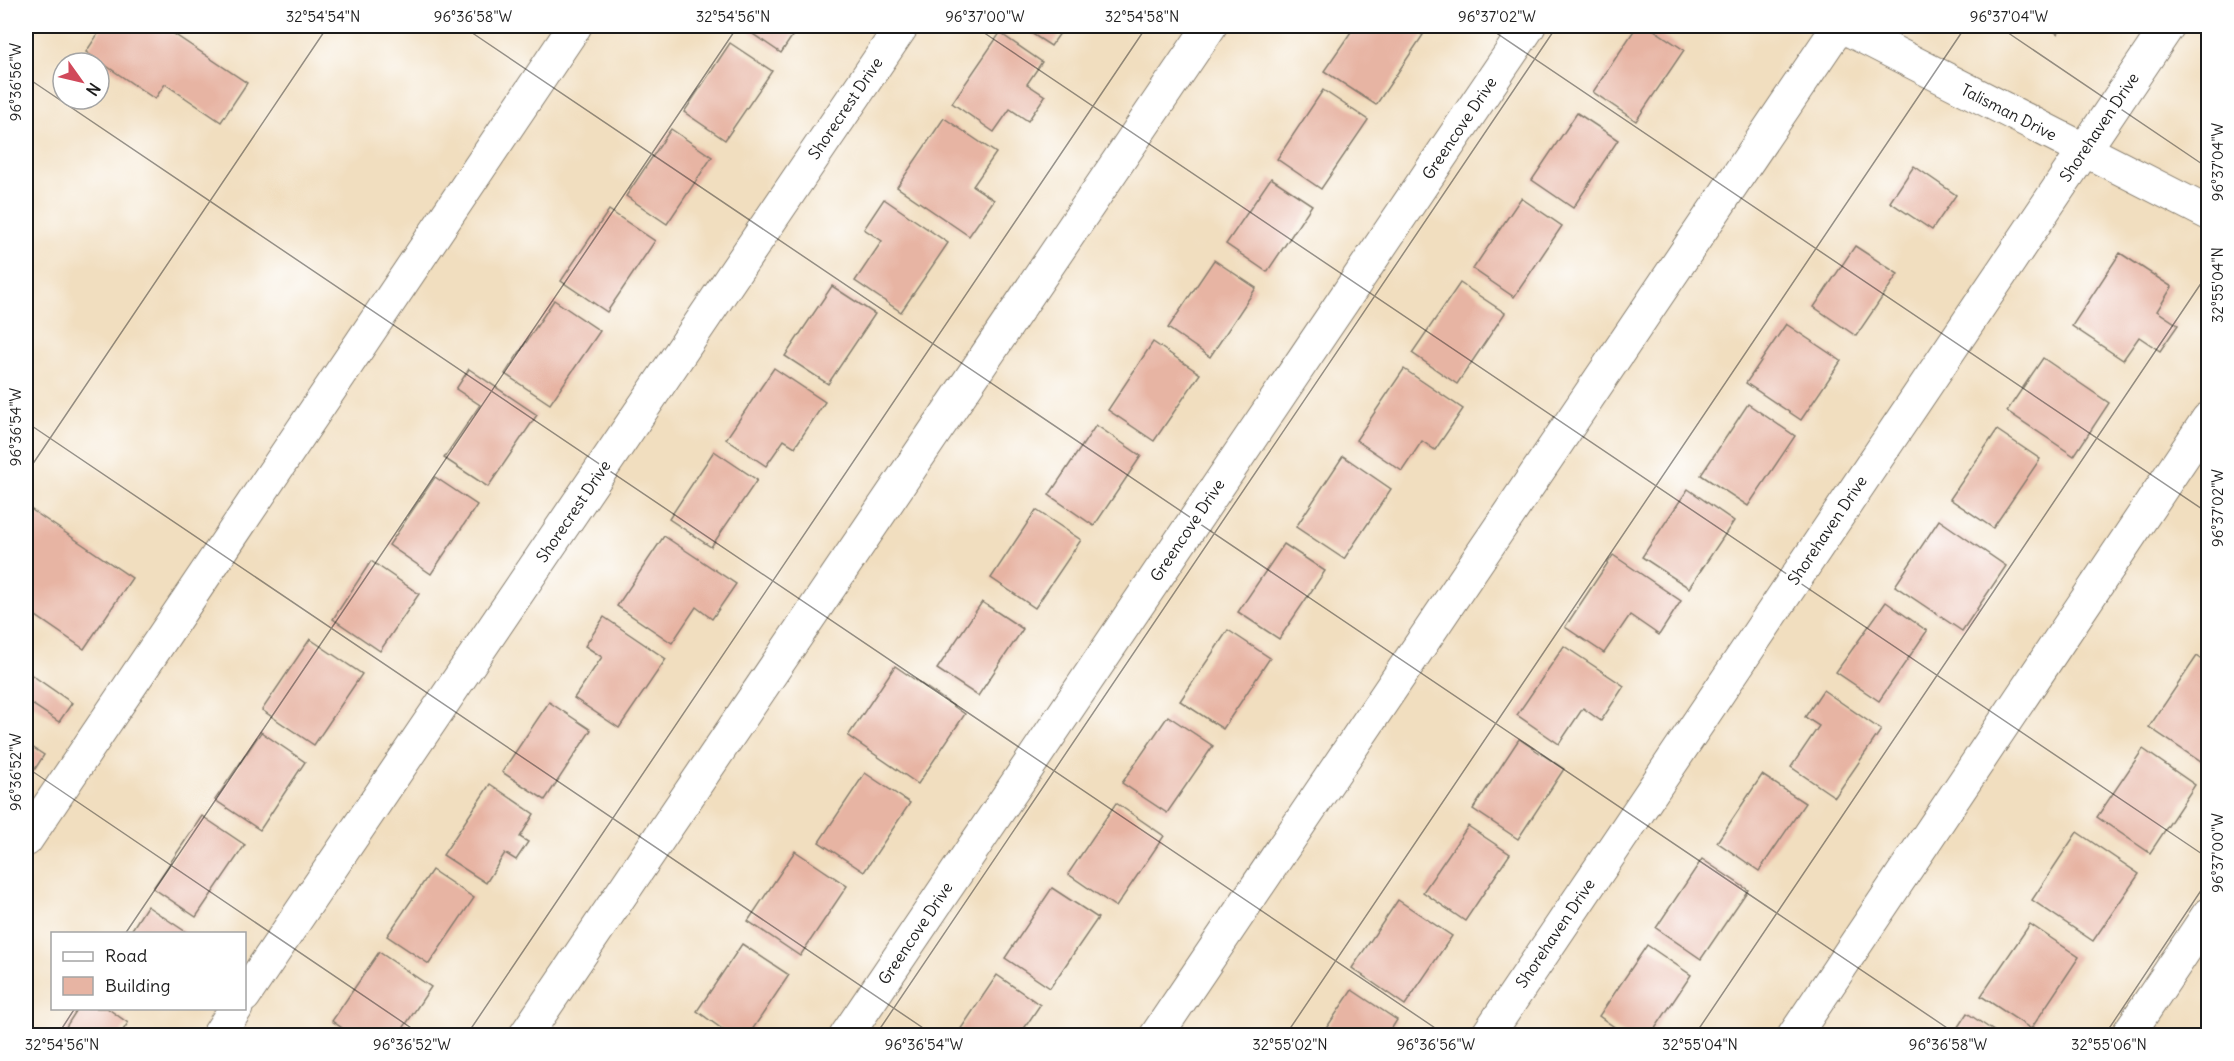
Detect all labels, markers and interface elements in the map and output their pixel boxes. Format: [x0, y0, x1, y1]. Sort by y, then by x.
text: 32°54'54"N [286, 7, 360, 26]
text: 96°36'58"W [434, 7, 513, 26]
text: 32°54'56"N [696, 7, 770, 26]
text: 96°37'00"W [945, 7, 1025, 26]
text: 32°54'58"N [1105, 7, 1179, 26]
text: 96°37'02"W [1458, 7, 1536, 26]
text: 96°37'04"W [1970, 7, 2049, 26]
text: 96°36'56"W [6, 42, 25, 121]
north arrow [51, 51, 111, 111]
street label: Shorecrest Drive [803, 53, 887, 163]
street label: Shorehaven Drive [2055, 69, 2143, 185]
street label: Greencove Drive [1417, 73, 1501, 183]
text: N [82, 79, 105, 100]
street label: Talisman Drive [1958, 79, 2060, 145]
text: 96°37'04"W [2208, 122, 2227, 201]
text: 32°55'04"N [2208, 247, 2227, 323]
text: 96°36'54"W [6, 387, 25, 466]
street label: Shorecrest Drive [531, 456, 615, 566]
text: 96°37'02"W [2208, 469, 2227, 547]
street label: Shorehaven Drive [1783, 472, 1871, 588]
street label: Greencove Drive [1145, 475, 1229, 585]
text: 96°36'52"W [6, 733, 25, 811]
text: 96°37'00"W [2208, 813, 2227, 893]
street label: Shorehaven Drive [1511, 875, 1599, 991]
street label: Greencove Drive [873, 878, 957, 988]
legend [51, 932, 246, 1010]
text: Road [105, 944, 148, 967]
text: Building [105, 974, 170, 997]
text: 32°54'56"N [25, 1035, 99, 1054]
text: 96°36'52"W [373, 1035, 451, 1054]
text: 96°36'54"W [885, 1035, 964, 1054]
text: 32°55'02"N [1252, 1035, 1328, 1054]
text: 96°36'56"W [1397, 1035, 1476, 1054]
text: 32°55'04"N [1662, 1035, 1738, 1054]
text: 96°36'58"W [1909, 1035, 1988, 1054]
text: 32°55'06"N [2071, 1035, 2147, 1054]

